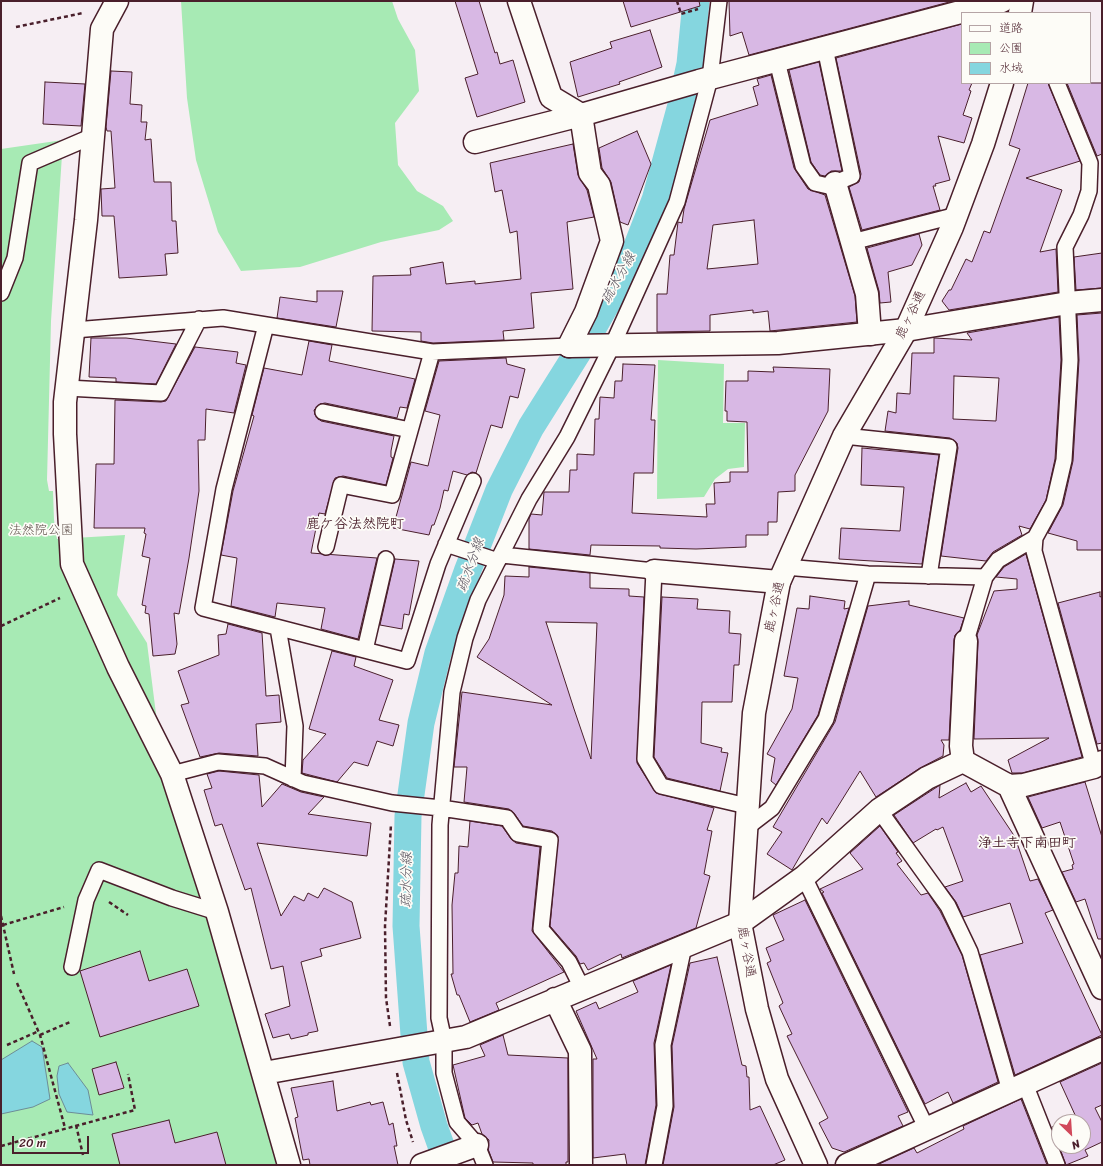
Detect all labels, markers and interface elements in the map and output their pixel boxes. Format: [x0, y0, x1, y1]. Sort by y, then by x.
legend [961, 12, 1091, 84]
text: 道路 [999, 17, 1023, 39]
text: 公園 [999, 37, 1023, 59]
text: 水域 [999, 57, 1023, 79]
water label: 疏水分線 [598, 249, 640, 307]
street label: 鹿ヶ谷通 [893, 288, 929, 342]
district label: 鹿ケ谷法然院町 [306, 516, 404, 532]
park label: 法然院公園 [9, 523, 73, 539]
water label: 疏水分線 [454, 536, 488, 594]
street label: 鹿ヶ谷通 [762, 580, 788, 634]
district label: 浄土寺下南田町 [978, 835, 1076, 851]
water label: 疏水分線 [398, 852, 416, 908]
street label: 鹿ヶ谷通 [734, 925, 758, 979]
north arrow [1051, 1114, 1091, 1154]
scale bar [14, 1128, 91, 1154]
text: 20 m [19, 1132, 46, 1154]
text: N [1068, 1134, 1083, 1155]

